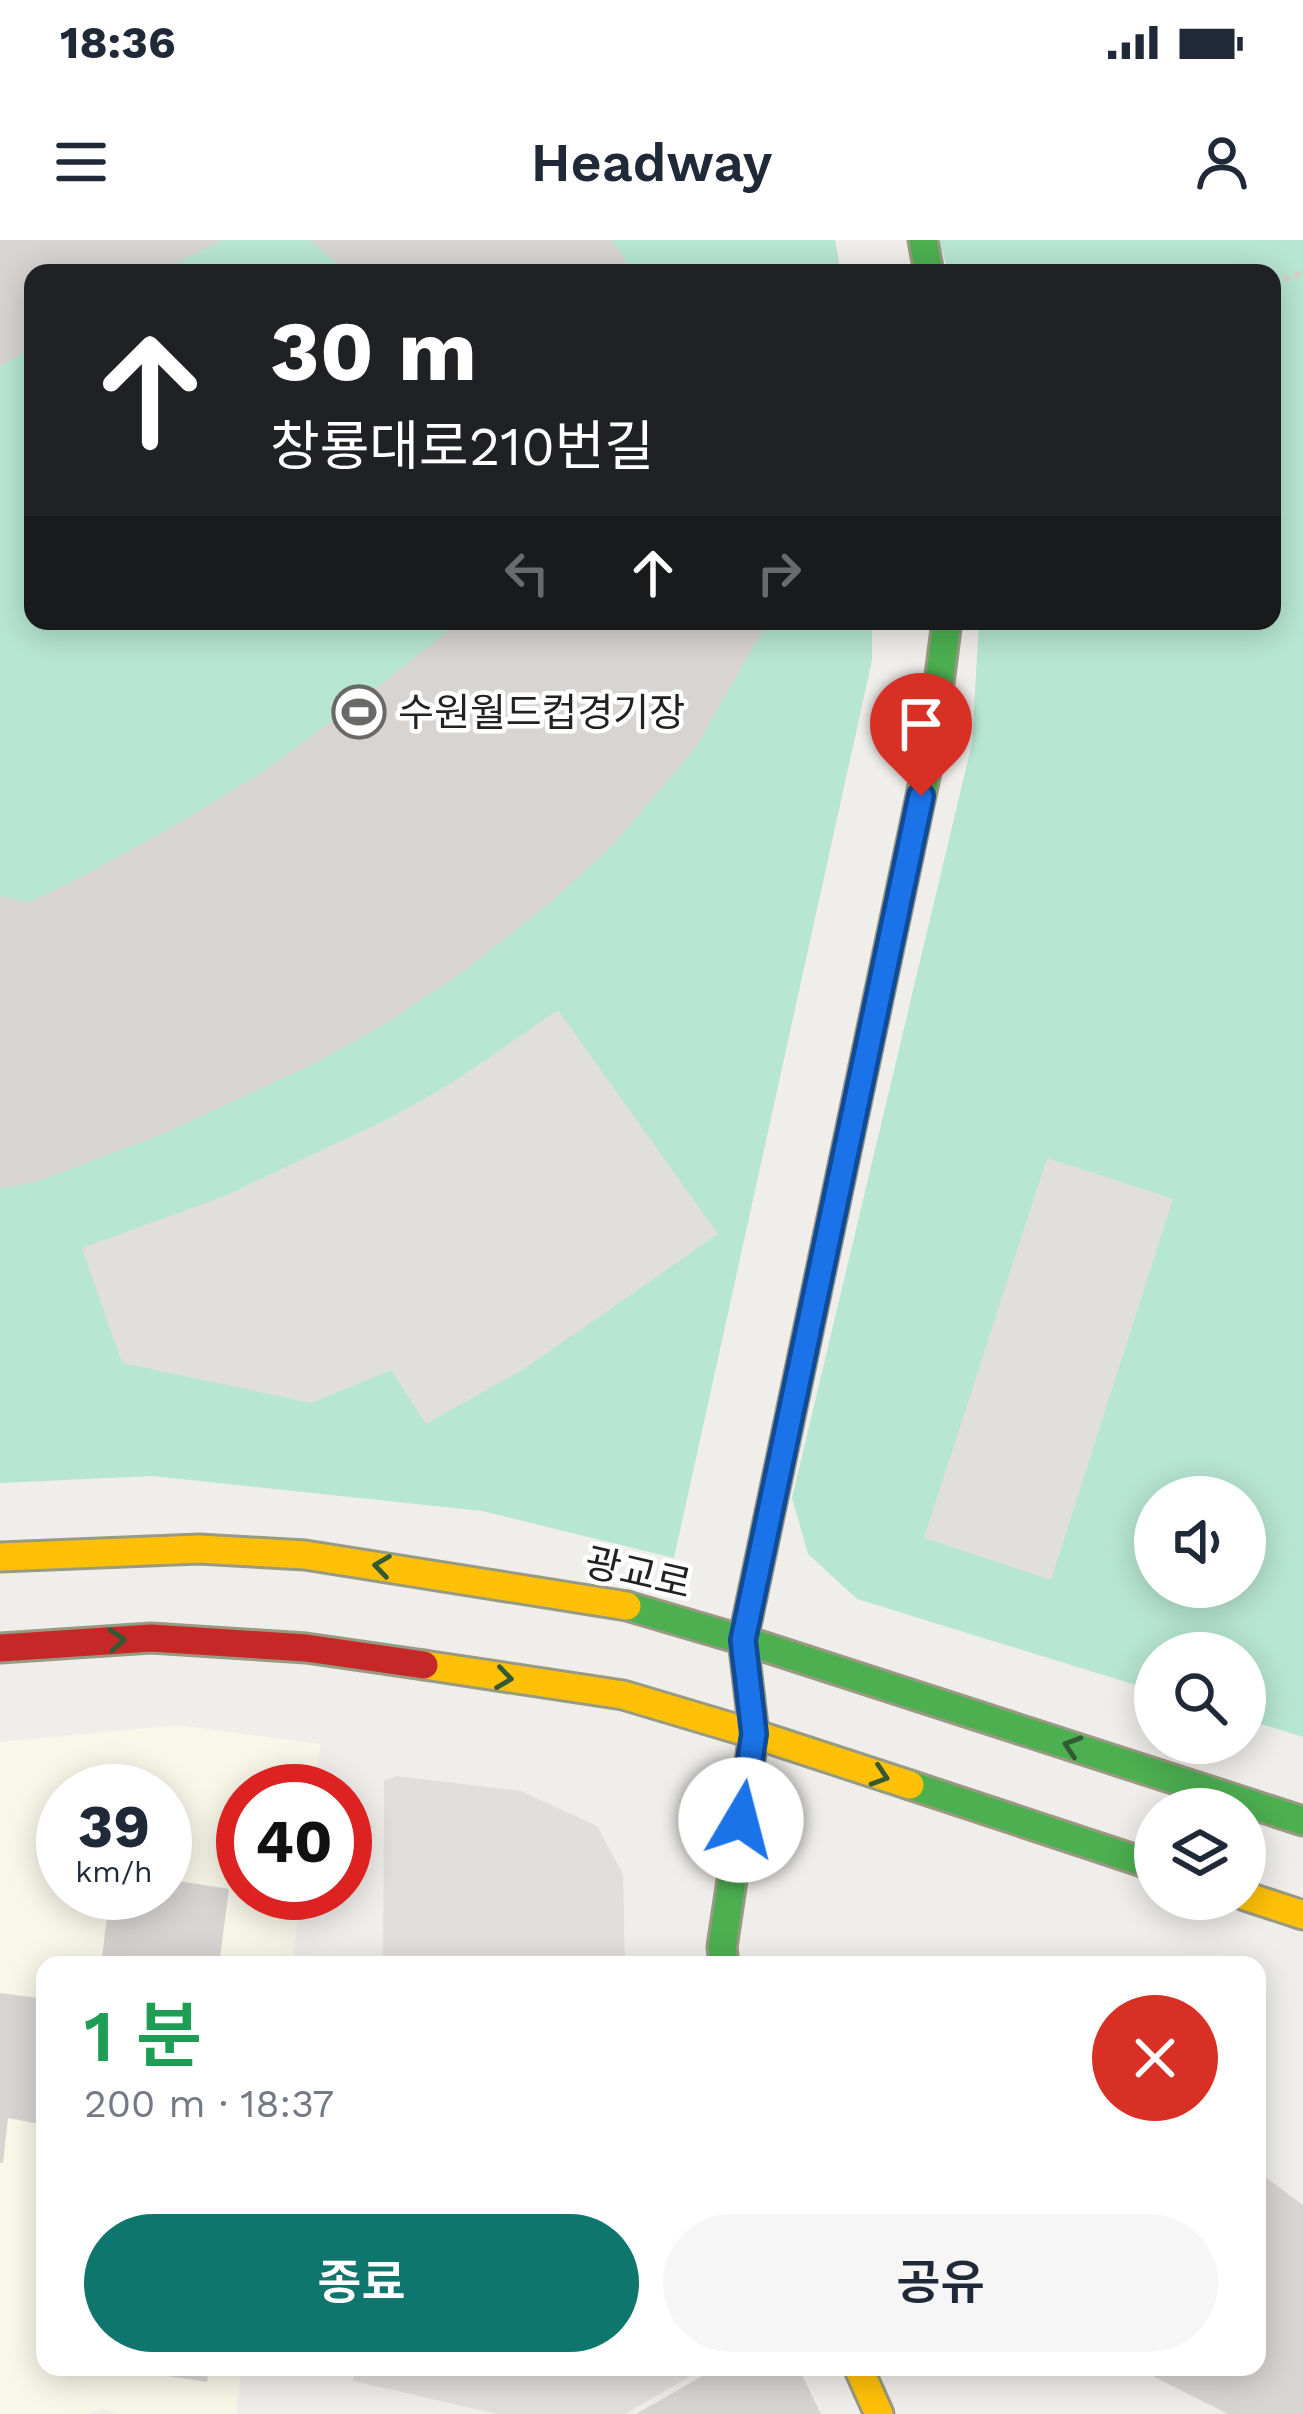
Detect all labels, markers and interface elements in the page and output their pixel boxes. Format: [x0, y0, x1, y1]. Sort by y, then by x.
text: 18:36 [60, 16, 176, 69]
icon: menu [48, 129, 114, 195]
icon: person [1189, 129, 1255, 195]
text: Headway [531, 131, 772, 194]
text: 30 m [270, 302, 477, 400]
icon: ahead [72, 312, 228, 468]
text: 창룡대로210번길 [270, 415, 654, 478]
icon: left [494, 540, 560, 606]
icon: ahead [620, 540, 686, 606]
icon: right [746, 540, 812, 606]
pin [870, 673, 972, 796]
sports icon: 수원월드컵경기장 [331, 684, 387, 740]
place label: 수원월드컵경기장 [398, 690, 685, 735]
icon: arrive [888, 691, 954, 757]
map controls [1134, 1476, 1266, 1920]
button: sound [1134, 1476, 1266, 1608]
street label: 광교로 [580, 1539, 696, 1607]
one-way arrow [372, 1555, 392, 1580]
one-way arrow [108, 1628, 127, 1654]
button: search [1134, 1632, 1266, 1764]
one-way arrow [494, 1664, 514, 1690]
one-way arrow [1062, 1736, 1083, 1761]
position arrow [678, 1757, 804, 1883]
one-way arrow [869, 1762, 890, 1786]
speed limit sign: 40 [216, 1764, 372, 1920]
button: layers [1134, 1788, 1266, 1920]
text: 39 [78, 1791, 150, 1862]
text: km/h [75, 1854, 153, 1889]
text: 1 분 [84, 1994, 202, 2078]
button: close [1092, 1995, 1218, 2121]
text: 200 m · 18:37 [84, 2081, 334, 2126]
button: 종료 [84, 2214, 639, 2352]
button: 공유 [663, 2214, 1218, 2352]

